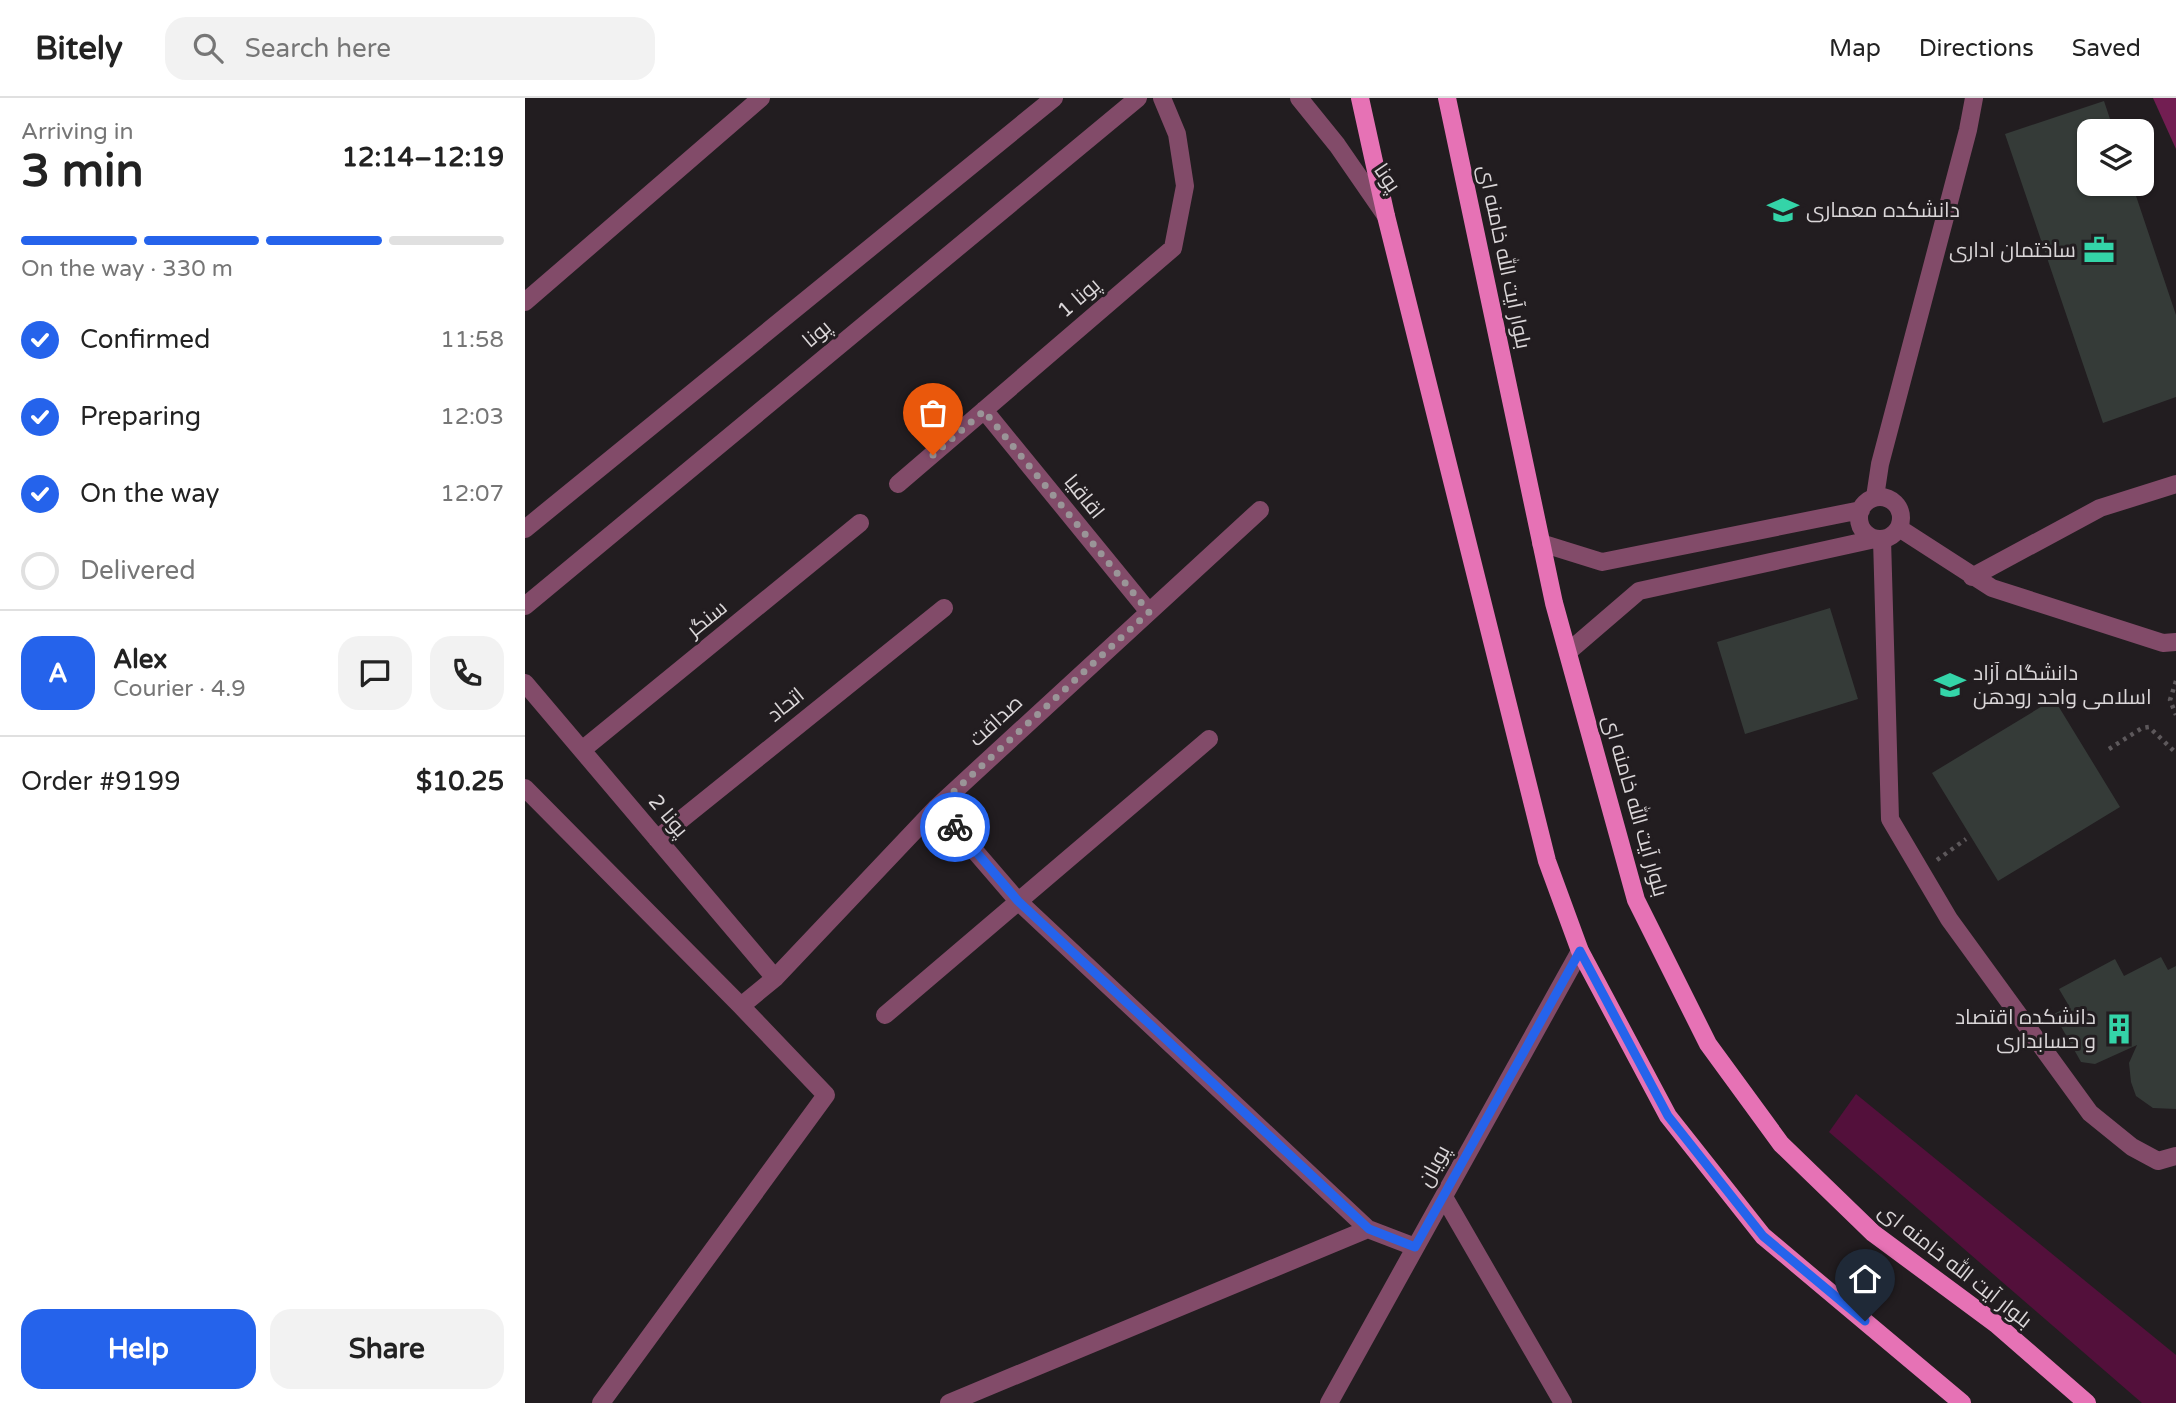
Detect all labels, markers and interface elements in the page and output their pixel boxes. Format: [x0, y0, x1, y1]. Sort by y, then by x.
search box [165, 17, 655, 80]
text: Bitely [35, 29, 123, 68]
icon: search [189, 29, 227, 67]
text: Search here [245, 33, 391, 64]
text: Map [1829, 34, 1881, 63]
text: Directions [1919, 34, 2034, 63]
text: Saved [2072, 34, 2141, 63]
text: Arriving in [21, 118, 134, 146]
map controls [2077, 119, 2154, 196]
button: layers [2077, 119, 2154, 196]
text: 12:14–12:19 [342, 142, 504, 173]
text: 3 min [21, 144, 144, 199]
street label: پونا [1368, 159, 1406, 198]
street label: بلوار آیت الله خامنه ای [1472, 162, 1538, 351]
school or university icon: دانشکده معماری [1766, 193, 1800, 227]
place label: دانشکده معماری [1806, 198, 1960, 223]
office icon: ساختمان اداری [2082, 233, 2116, 267]
place label: ساختمان اداری [1949, 238, 2076, 263]
text: On the way · 330 m [21, 255, 233, 283]
street label: پونا 1 [1053, 272, 1106, 324]
street label: پونا [798, 315, 837, 354]
icon: check [21, 321, 59, 359]
text: Confirmed [80, 324, 210, 355]
text: 11:58 [440, 326, 504, 354]
pin [903, 383, 963, 455]
icon: bag [914, 394, 952, 432]
icon: check [21, 398, 59, 436]
text: Preparing [80, 401, 201, 432]
text: 12:03 [440, 403, 504, 431]
street label: اقاقیا [1059, 470, 1109, 524]
icon: check [21, 475, 59, 513]
text: On the way [80, 478, 220, 509]
text: 12:07 [440, 480, 504, 508]
text: Delivered [80, 555, 196, 586]
street label: سنگر [681, 595, 732, 643]
button: chat [338, 636, 412, 710]
button: phone [430, 636, 504, 710]
text: Alex [113, 644, 167, 675]
text: A [48, 658, 68, 689]
place label: دانشگاه آزاد اسلامی واحد رودهن [1973, 661, 2152, 710]
school or university icon: دانشگاه آزاد اسلامی واحد رودهن [1933, 668, 1967, 702]
text: Courier · 4.9 [113, 675, 246, 703]
street label: اتحاد [762, 683, 810, 727]
street label: صداقت [964, 690, 1028, 752]
street label: بلوار آیت الله خامنه ای [1597, 712, 1675, 900]
text: Order #9199 [21, 766, 181, 797]
text: $10.25 [416, 766, 504, 797]
street label: پونا 2 [642, 789, 693, 843]
courier [920, 792, 990, 862]
icon: bike [936, 808, 974, 846]
place label: دانشکده اقتصاد و حسابداری [1955, 1005, 2096, 1054]
building icon: دانشکده اقتصاد و حسابداری [2102, 1012, 2136, 1046]
street label: پویان [1413, 1141, 1457, 1192]
street label: بلوار آیت الله خامنه ای [1873, 1197, 2038, 1334]
pin [1835, 1249, 1895, 1321]
icon: home [1846, 1260, 1884, 1298]
button: Help [21, 1309, 256, 1389]
button: Share [270, 1309, 504, 1389]

